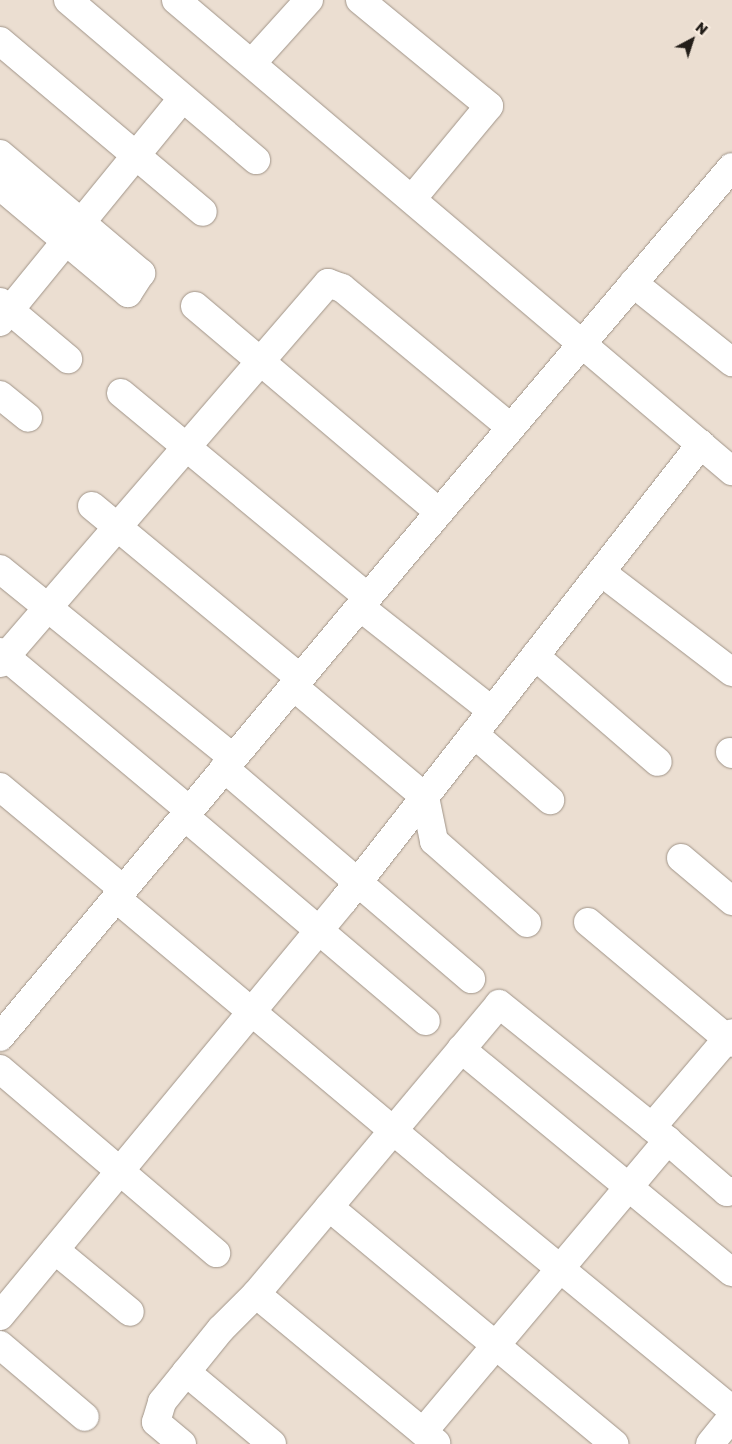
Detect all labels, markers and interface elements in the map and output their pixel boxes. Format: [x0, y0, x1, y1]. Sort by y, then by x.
north arrow [667, 15, 717, 65]
text: N [692, 18, 711, 38]

